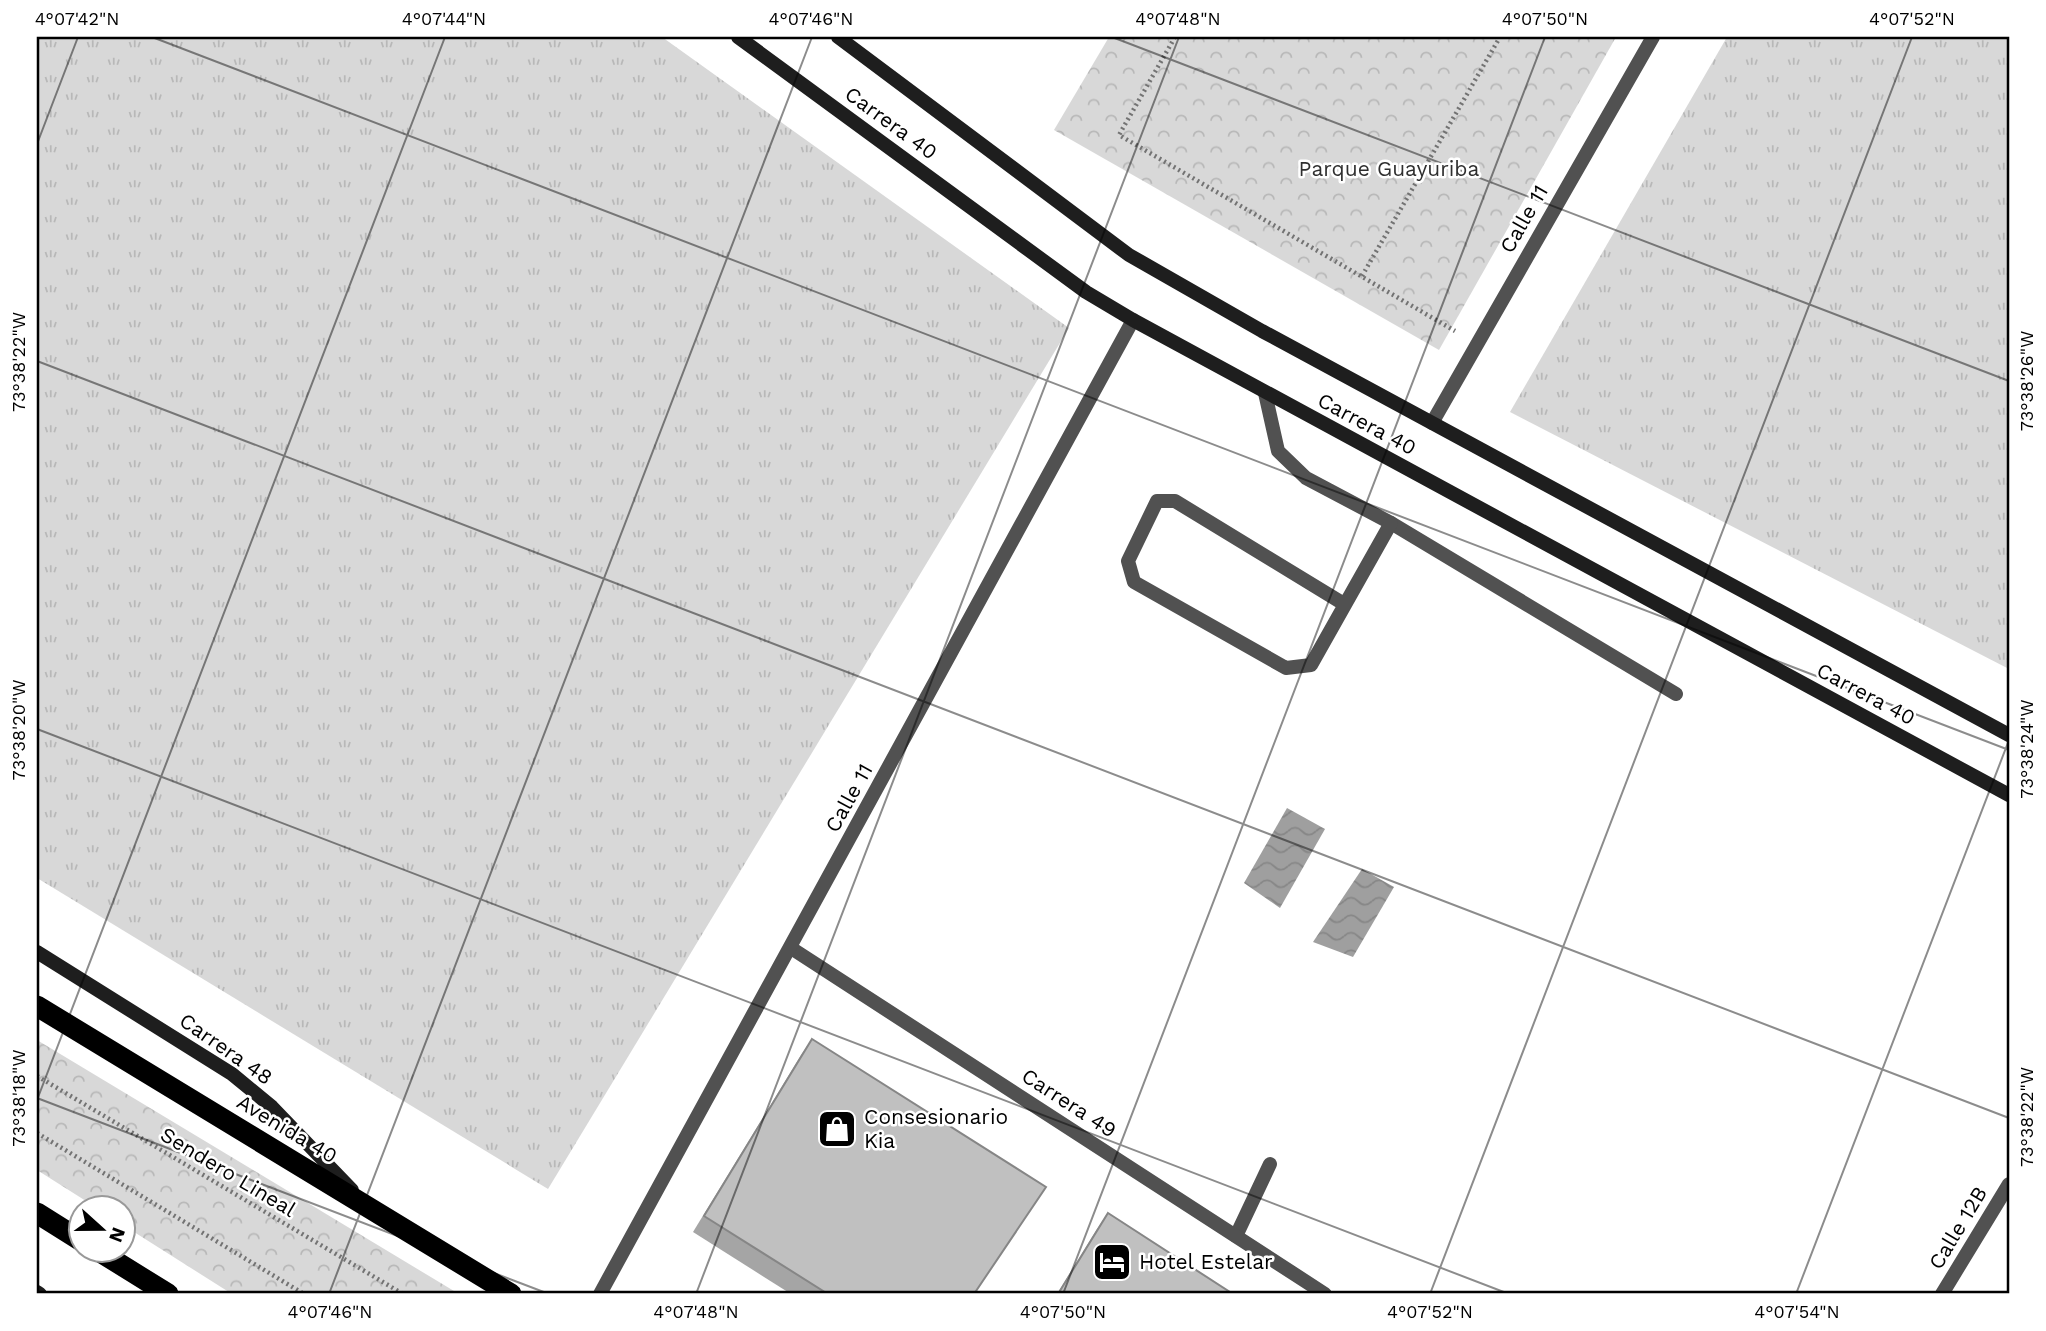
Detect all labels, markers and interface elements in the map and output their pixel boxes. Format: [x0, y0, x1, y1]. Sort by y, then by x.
text: 4°07'42"N [35, 8, 119, 29]
text: 4°07'44"N [402, 8, 486, 29]
text: 4°07'46"N [768, 8, 854, 29]
text: 4°07'48"N [1135, 8, 1221, 29]
text: 4°07'50"N [1502, 8, 1588, 29]
text: 4°07'52"N [1869, 8, 1955, 29]
street label: Carrera 40 [840, 81, 942, 164]
park label: Parque Guayuriba [1299, 156, 1479, 181]
street label: Calle 11 [1494, 180, 1553, 257]
text: 73°38'22"W [8, 312, 29, 412]
text: 73°38'26"W [2016, 331, 2037, 431]
street label: Carrera 40 [1314, 387, 1421, 460]
street label: Carrera 40 [1813, 657, 1920, 730]
text: 73°38'20"W [8, 680, 29, 780]
text: 73°38'24"W [2016, 699, 2037, 799]
street label: Calle 11 [820, 759, 878, 836]
street label: Carrera 48 [175, 1007, 278, 1090]
text: 73°38'18"W [8, 1049, 29, 1147]
street label: Carrera 49 [1017, 1063, 1121, 1142]
text: 73°38'22"W [2016, 1067, 2037, 1167]
street label: Avenida 40 [233, 1089, 342, 1168]
place label: Consesionario Kia [864, 1104, 1008, 1153]
shop icon: Consesionario Kia [816, 1108, 858, 1150]
street label: Sendero Lineal [156, 1121, 301, 1222]
street label: Calle 12B [1923, 1182, 1992, 1274]
north arrow [66, 1194, 136, 1264]
text: N [104, 1224, 131, 1246]
hotel icon: Hotel Estelar [1091, 1241, 1133, 1283]
place label: Hotel Estelar [1139, 1249, 1273, 1274]
text: 4°07'46"N [287, 1301, 373, 1322]
text: 4°07'48"N [653, 1301, 739, 1322]
text: 4°07'50"N [1020, 1301, 1106, 1322]
text: 4°07'52"N [1387, 1301, 1473, 1322]
text: 4°07'54"N [1754, 1301, 1840, 1322]

